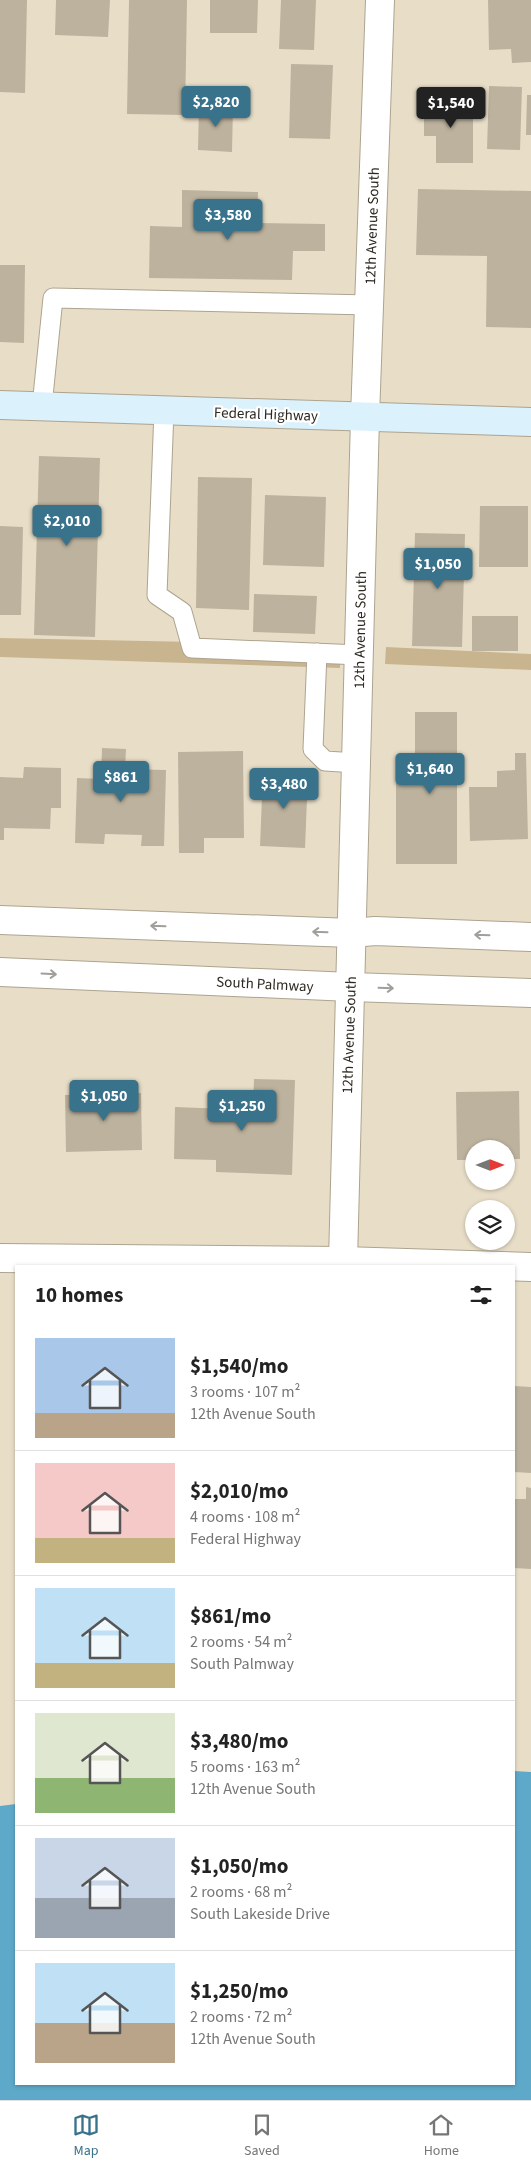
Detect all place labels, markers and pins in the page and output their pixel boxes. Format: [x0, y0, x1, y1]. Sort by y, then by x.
pin: $2,820 [175, 86, 257, 128]
pin: $1,540 [410, 86, 492, 129]
pin: $3,580 [187, 198, 269, 241]
pin: $2,010 [26, 504, 108, 547]
pin: $1,050 [397, 548, 479, 590]
pin: $1,640 [389, 752, 471, 795]
pin: $861 [91, 760, 151, 803]
pin: $3,480 [243, 768, 325, 810]
pin: $1,050 [63, 1080, 145, 1122]
pin: $1,250 [201, 1090, 283, 1132]

